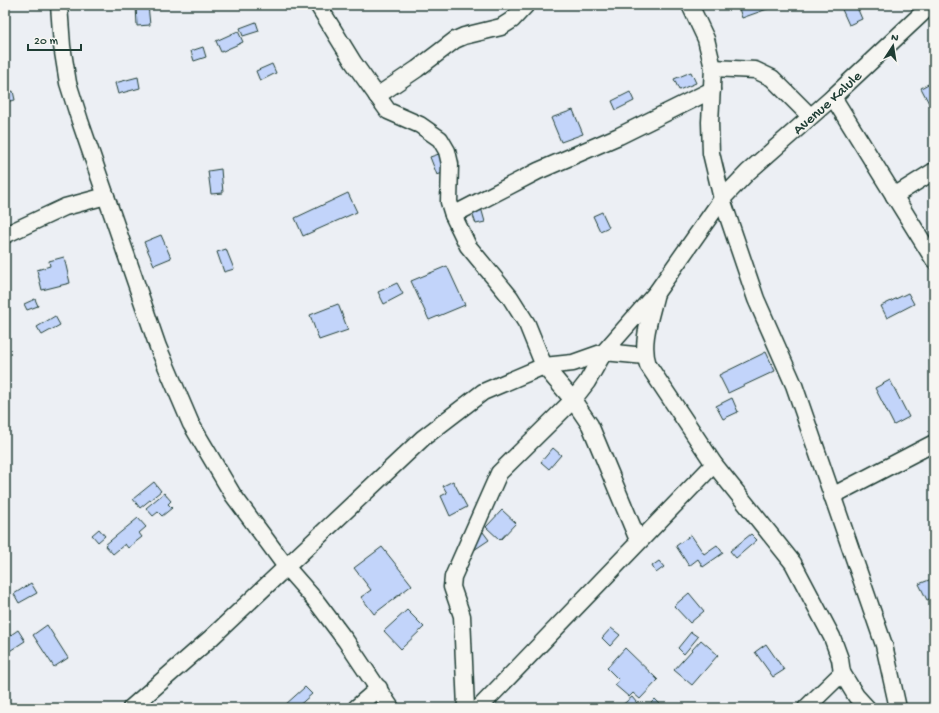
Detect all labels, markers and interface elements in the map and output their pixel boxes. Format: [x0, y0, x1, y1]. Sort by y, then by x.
scale bar [28, 26, 81, 52]
north arrow [873, 26, 913, 66]
text: N [890, 32, 899, 45]
text: 20 m [34, 35, 59, 49]
street label: Avenue Kalule [790, 68, 866, 139]

